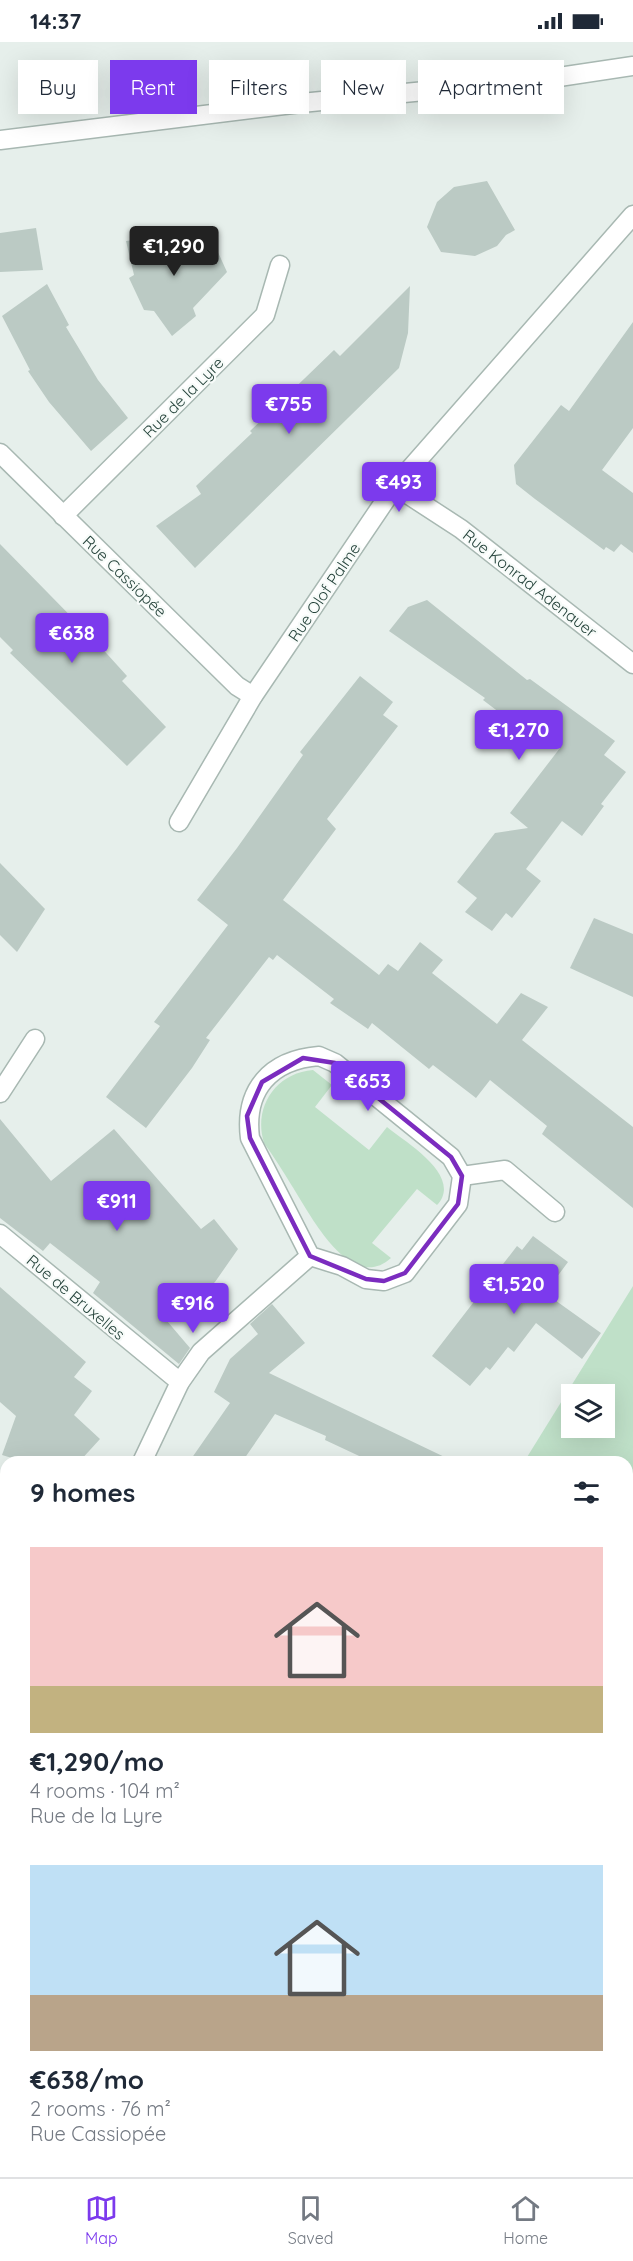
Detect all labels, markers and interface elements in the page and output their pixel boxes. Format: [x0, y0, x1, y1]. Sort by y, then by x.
text: 14:37 [30, 7, 81, 35]
chip: Buy [18, 60, 98, 114]
chip: Rent [110, 60, 197, 114]
chip: Filters [209, 60, 309, 114]
chip: New [321, 60, 406, 114]
chip: Apartment [418, 60, 564, 114]
pin: €1,290 [125, 226, 223, 277]
text: €1,290 [144, 233, 204, 258]
street label: Rue de la Lyre [138, 352, 228, 442]
pin: €755 [253, 384, 325, 435]
text: €755 [266, 391, 312, 416]
pin: €493 [363, 462, 435, 513]
text: €493 [376, 469, 422, 494]
street label: Rue Konrad Adenauer [459, 525, 601, 641]
street label: Rue Cassiopée [79, 531, 171, 621]
street label: Rue Olof Palme [284, 539, 364, 645]
pin: €638 [36, 613, 108, 664]
text: €638 [49, 620, 95, 645]
pin: €1,270 [470, 710, 568, 761]
text: €1,270 [489, 717, 549, 742]
pin: €653 [332, 1061, 404, 1112]
text: €653 [345, 1068, 391, 1093]
pin: €911 [81, 1181, 153, 1232]
text: €911 [97, 1188, 137, 1213]
street label: Rue de Bruxelles [23, 1250, 129, 1344]
pin: €1,520 [465, 1264, 563, 1315]
text: €1,520 [484, 1271, 545, 1296]
pin: €916 [157, 1283, 229, 1334]
text: €916 [172, 1290, 214, 1315]
map controls [561, 1384, 615, 1438]
button: layers [561, 1384, 615, 1438]
text: 9 homes [30, 1476, 135, 1509]
icon: filters [570, 1476, 603, 1509]
icon: home [263, 1586, 371, 1694]
text: €1,290/mo [30, 1745, 164, 1778]
text: 4 rooms · 104 m² [30, 1778, 180, 1803]
text: Rue de la Lyre [30, 1803, 163, 1828]
icon: home [263, 1904, 371, 2012]
text: €638/mo [30, 2063, 144, 2096]
text: 2 rooms · 76 m² [30, 2096, 171, 2121]
text: Rue Cassiopée [30, 2121, 166, 2146]
tab: Map [85, 2192, 118, 2248]
tab: Saved [288, 2192, 333, 2248]
tab: Home [503, 2192, 548, 2248]

